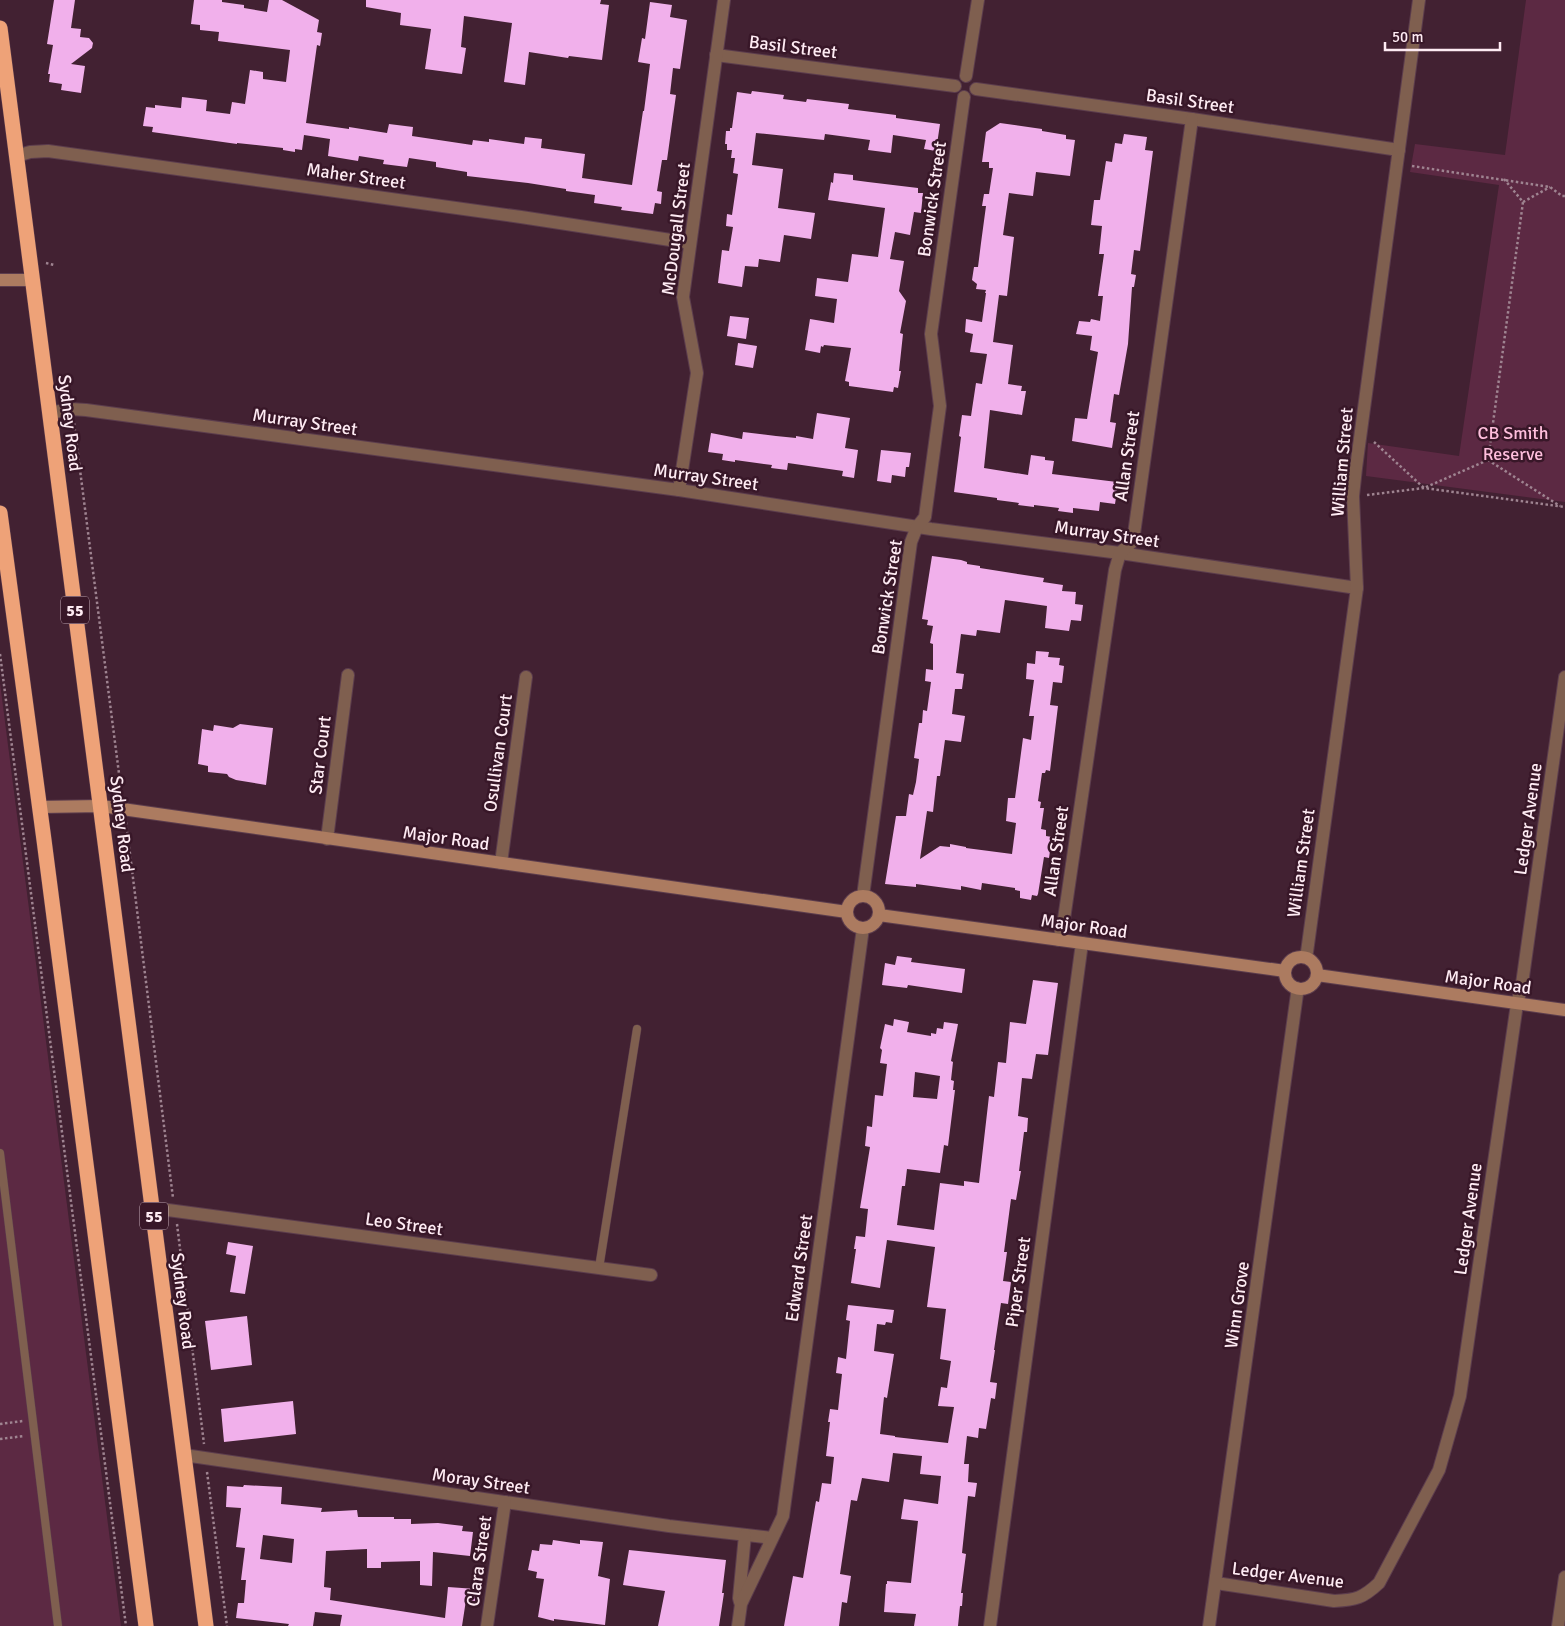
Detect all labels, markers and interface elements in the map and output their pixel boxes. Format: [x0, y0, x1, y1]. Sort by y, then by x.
scale bar [1385, 20, 1500, 52]
text: 50 m [1392, 28, 1423, 46]
street label: Basil Street [748, 31, 838, 63]
street label: Basil Street [1144, 84, 1236, 118]
street label: Bonwick Street [913, 140, 951, 258]
street label: Maher Street [305, 158, 407, 194]
street label: McDougall Street [657, 161, 695, 297]
street label: Sydney Road [53, 374, 87, 472]
street label: Murray Street [251, 404, 359, 440]
street label: William Street [1326, 406, 1358, 518]
street label: Allan Street [1110, 409, 1144, 503]
park label: CB Smith Reserve [1478, 422, 1548, 465]
street label: Murray Street [652, 459, 760, 495]
street label: Murray Street [1053, 516, 1161, 552]
street label: Bonwick Street [867, 538, 907, 656]
road number: 55 [61, 596, 89, 624]
street label: Osullivan Court [479, 693, 517, 813]
street label: Star Court [304, 714, 336, 796]
street label: Ledger Avenue [1509, 762, 1547, 876]
street label: Sydney Road [105, 775, 139, 873]
street label: Allan Street [1039, 804, 1073, 898]
street label: William Street [1282, 807, 1320, 919]
street label: Major Road [401, 821, 491, 855]
street label: Major Road [1039, 909, 1129, 943]
street label: Major Road [1443, 965, 1533, 999]
street label: Ledger Avenue [1449, 1162, 1487, 1276]
road number: 55 [140, 1202, 168, 1230]
street label: Leo Street [364, 1208, 444, 1240]
street label: Edward Street [781, 1213, 817, 1323]
street label: Piper Street [1001, 1235, 1035, 1329]
street label: Sydney Road [166, 1252, 200, 1350]
street label: Winn Grove [1220, 1260, 1254, 1350]
street label: Moray Street [431, 1463, 531, 1499]
street label: Clara Street [462, 1514, 496, 1608]
street label: Ledger Avenue [1231, 1557, 1345, 1593]

